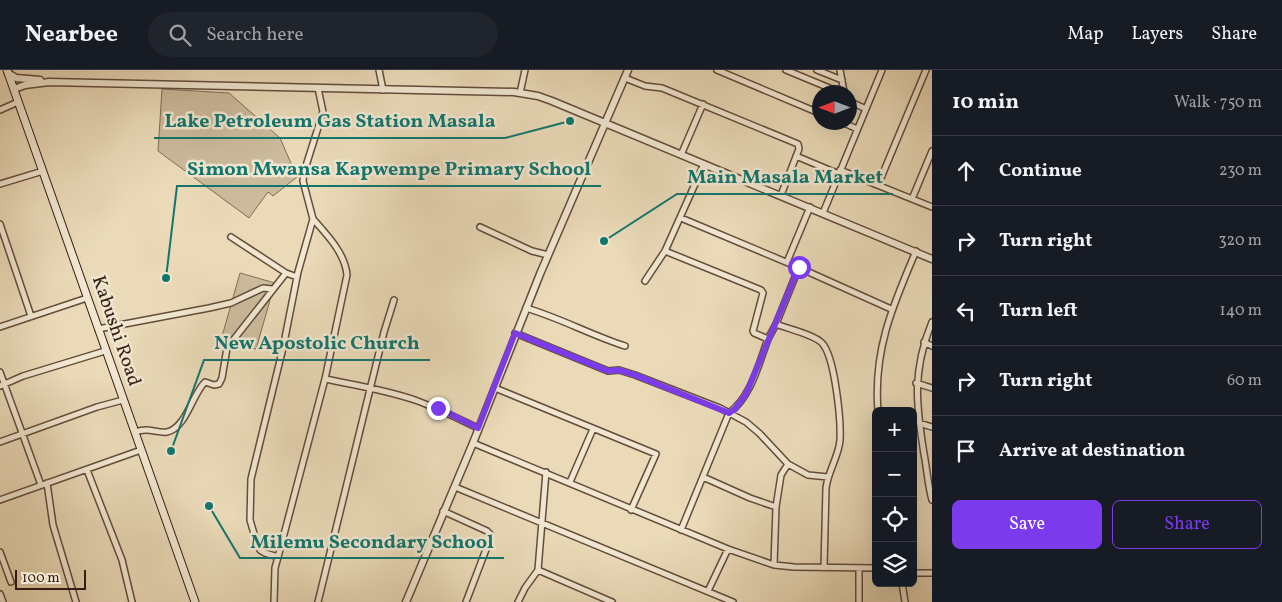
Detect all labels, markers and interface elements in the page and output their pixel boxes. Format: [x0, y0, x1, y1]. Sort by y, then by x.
search box [148, 12, 498, 57]
text: Nearbee [25, 18, 118, 52]
icon: search [166, 21, 194, 49]
text: Search here [206, 22, 303, 48]
text: Map [1067, 22, 1103, 47]
text: Layers [1131, 22, 1183, 47]
text: Share [1211, 22, 1257, 47]
north arrow [812, 85, 857, 130]
text: 10 min [952, 88, 1019, 117]
text: Walk · 750 m [1174, 92, 1262, 114]
callout: Lake Petroleum Gas Station Masala [154, 103, 505, 138]
text: Lake Petroleum Gas Station Masala [164, 108, 496, 136]
callout: Simon Mwansa Kapwempe Primary School [177, 151, 601, 186]
text: Simon Mwansa Kapwempe Primary School [187, 156, 591, 184]
icon: ahead [952, 157, 980, 185]
text: Continue [999, 158, 1082, 184]
callout: Main Masala Market [677, 159, 893, 194]
text: 230 m [1219, 160, 1262, 182]
text: Main Masala Market [687, 164, 883, 192]
icon: right [952, 227, 980, 255]
text: Turn right [999, 228, 1092, 254]
text: 320 m [1218, 230, 1262, 252]
route start [788, 256, 811, 279]
street label: Kabushi Road [85, 272, 147, 390]
icon: left [952, 297, 980, 325]
text: Turn left [999, 298, 1078, 324]
text: 140 m [1220, 300, 1262, 322]
callout: New Apostolic Church [204, 325, 430, 360]
text: New Apostolic Church [214, 330, 420, 358]
icon: right [952, 367, 980, 395]
text: Turn right [999, 368, 1092, 394]
text: 60 m [1227, 370, 1262, 392]
route end [427, 397, 450, 420]
map controls [872, 407, 917, 587]
button: + [872, 407, 917, 452]
icon: arrive [952, 437, 980, 465]
text: Arrive at destination [999, 438, 1185, 464]
button: − [872, 452, 917, 497]
button: locate [872, 497, 917, 542]
button: Save [952, 500, 1102, 549]
button: Share [1112, 500, 1262, 549]
callout: Milemu Secondary School [240, 523, 504, 558]
text: Milemu Secondary School [250, 529, 494, 557]
button: layers [872, 542, 917, 587]
scale bar [15, 567, 86, 590]
text: 100 m [22, 569, 60, 588]

